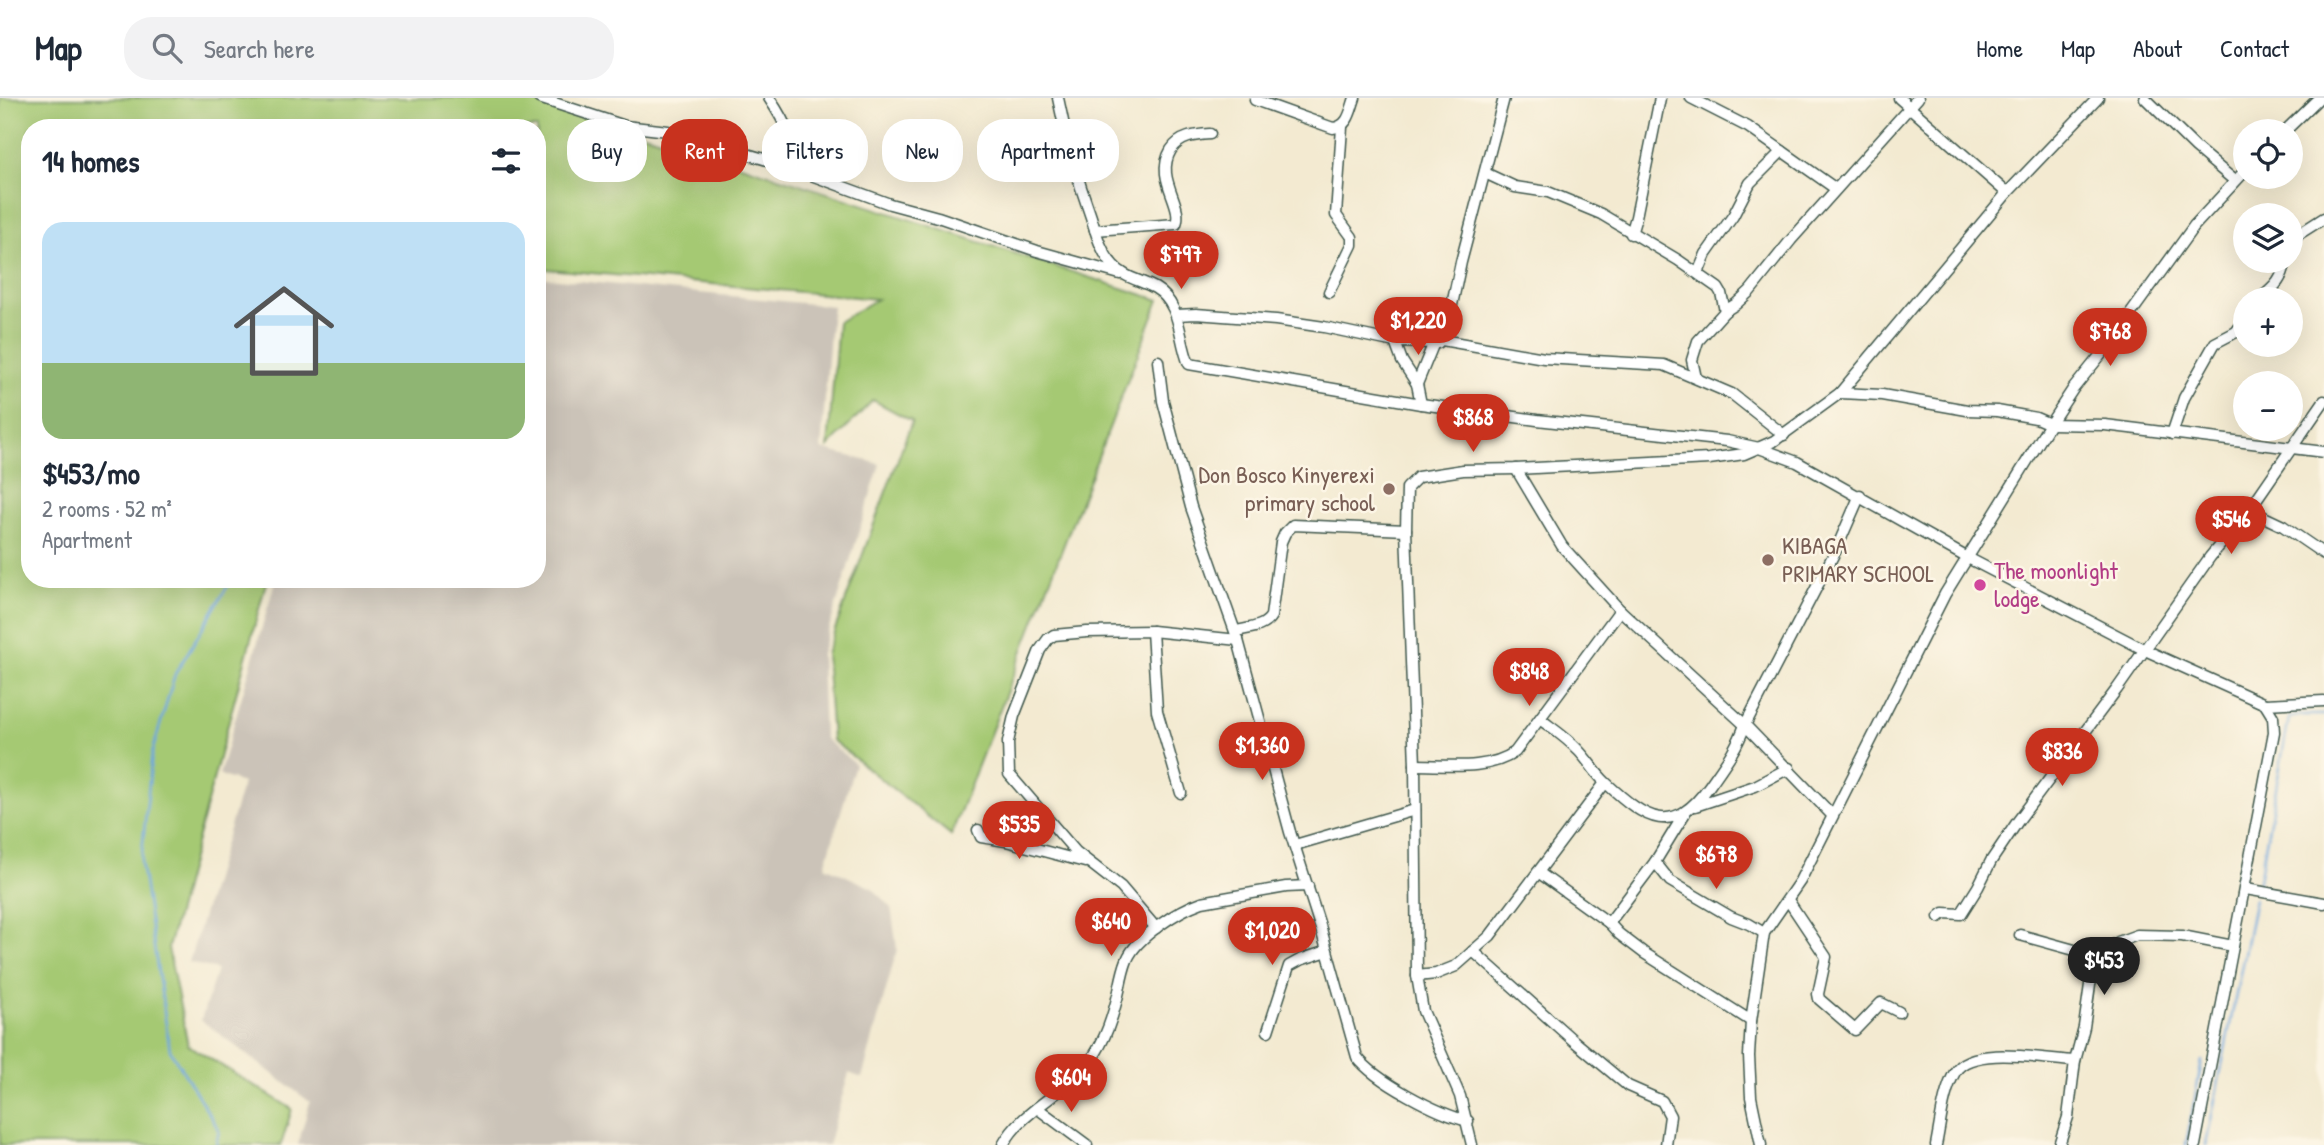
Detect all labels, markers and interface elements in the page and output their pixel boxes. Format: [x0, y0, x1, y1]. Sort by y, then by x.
search box [124, 17, 614, 80]
text: Map [35, 26, 82, 70]
icon: search [148, 29, 186, 67]
text: Search here [204, 31, 315, 66]
text: Home [1976, 32, 2023, 64]
text: Map [2061, 32, 2095, 64]
text: About [2133, 32, 2182, 64]
text: Contact [2220, 32, 2289, 64]
chip: Buy [567, 119, 647, 182]
chip: Rent [661, 119, 748, 182]
chip: Filters [762, 119, 868, 182]
chip: New [882, 119, 963, 182]
chip: Apartment [977, 119, 1119, 182]
map controls [2233, 119, 2303, 441]
button: locate [2233, 119, 2303, 189]
text: 14 homes [42, 141, 140, 181]
icon: filters [487, 142, 525, 180]
button: layers [2233, 203, 2303, 273]
pin: $797 [1140, 232, 1222, 291]
text: $797 [1160, 238, 1202, 269]
icon: home [221, 268, 347, 394]
button: + [2233, 287, 2303, 357]
pin: $1,220 [1361, 298, 1475, 357]
text: $1,220 [1390, 304, 1446, 335]
pin: $768 [2069, 308, 2151, 368]
text: $768 [2089, 315, 2131, 346]
button: − [2233, 371, 2303, 441]
pin: $868 [1432, 394, 1514, 454]
text: $868 [1453, 401, 1493, 432]
text: $453/mo [42, 453, 140, 493]
place label: Don Bosco Kinyerexi primary school [1199, 458, 1376, 518]
marker: Don Bosco Kinyerexi primary school [1381, 481, 1397, 497]
text: 2 rooms · 52 m² [42, 493, 172, 524]
pin: $546 [2190, 496, 2272, 556]
text: $546 [2211, 503, 2251, 534]
text: Apartment [42, 524, 132, 555]
place label: KIBAGA PRIMARY SCHOOL [1782, 529, 1934, 589]
marker: KIBAGA PRIMARY SCHOOL [1760, 552, 1776, 568]
place label: The moonlight lodge [1994, 554, 2118, 614]
marker: The moonlight lodge [1972, 577, 1988, 593]
pin: $848 [1488, 648, 1570, 708]
text: $848 [1509, 655, 1549, 686]
pin: $1,360 [1205, 722, 1319, 782]
pin: $836 [2021, 728, 2103, 788]
text: $1,360 [1235, 729, 1289, 760]
text: $836 [2041, 735, 2083, 766]
pin: $535 [978, 802, 1060, 861]
text: $535 [998, 808, 1040, 839]
pin: $678 [1675, 832, 1757, 891]
text: $678 [1695, 838, 1737, 869]
pin: $640 [1070, 898, 1152, 958]
text: $640 [1091, 905, 1131, 936]
pin: $1,020 [1215, 908, 1329, 967]
text: $1,020 [1244, 914, 1300, 945]
pin: $453 [2063, 937, 2145, 997]
text: $453 [2084, 944, 2124, 975]
pin: $604 [1030, 1054, 1112, 1114]
text: $604 [1051, 1061, 1091, 1092]

